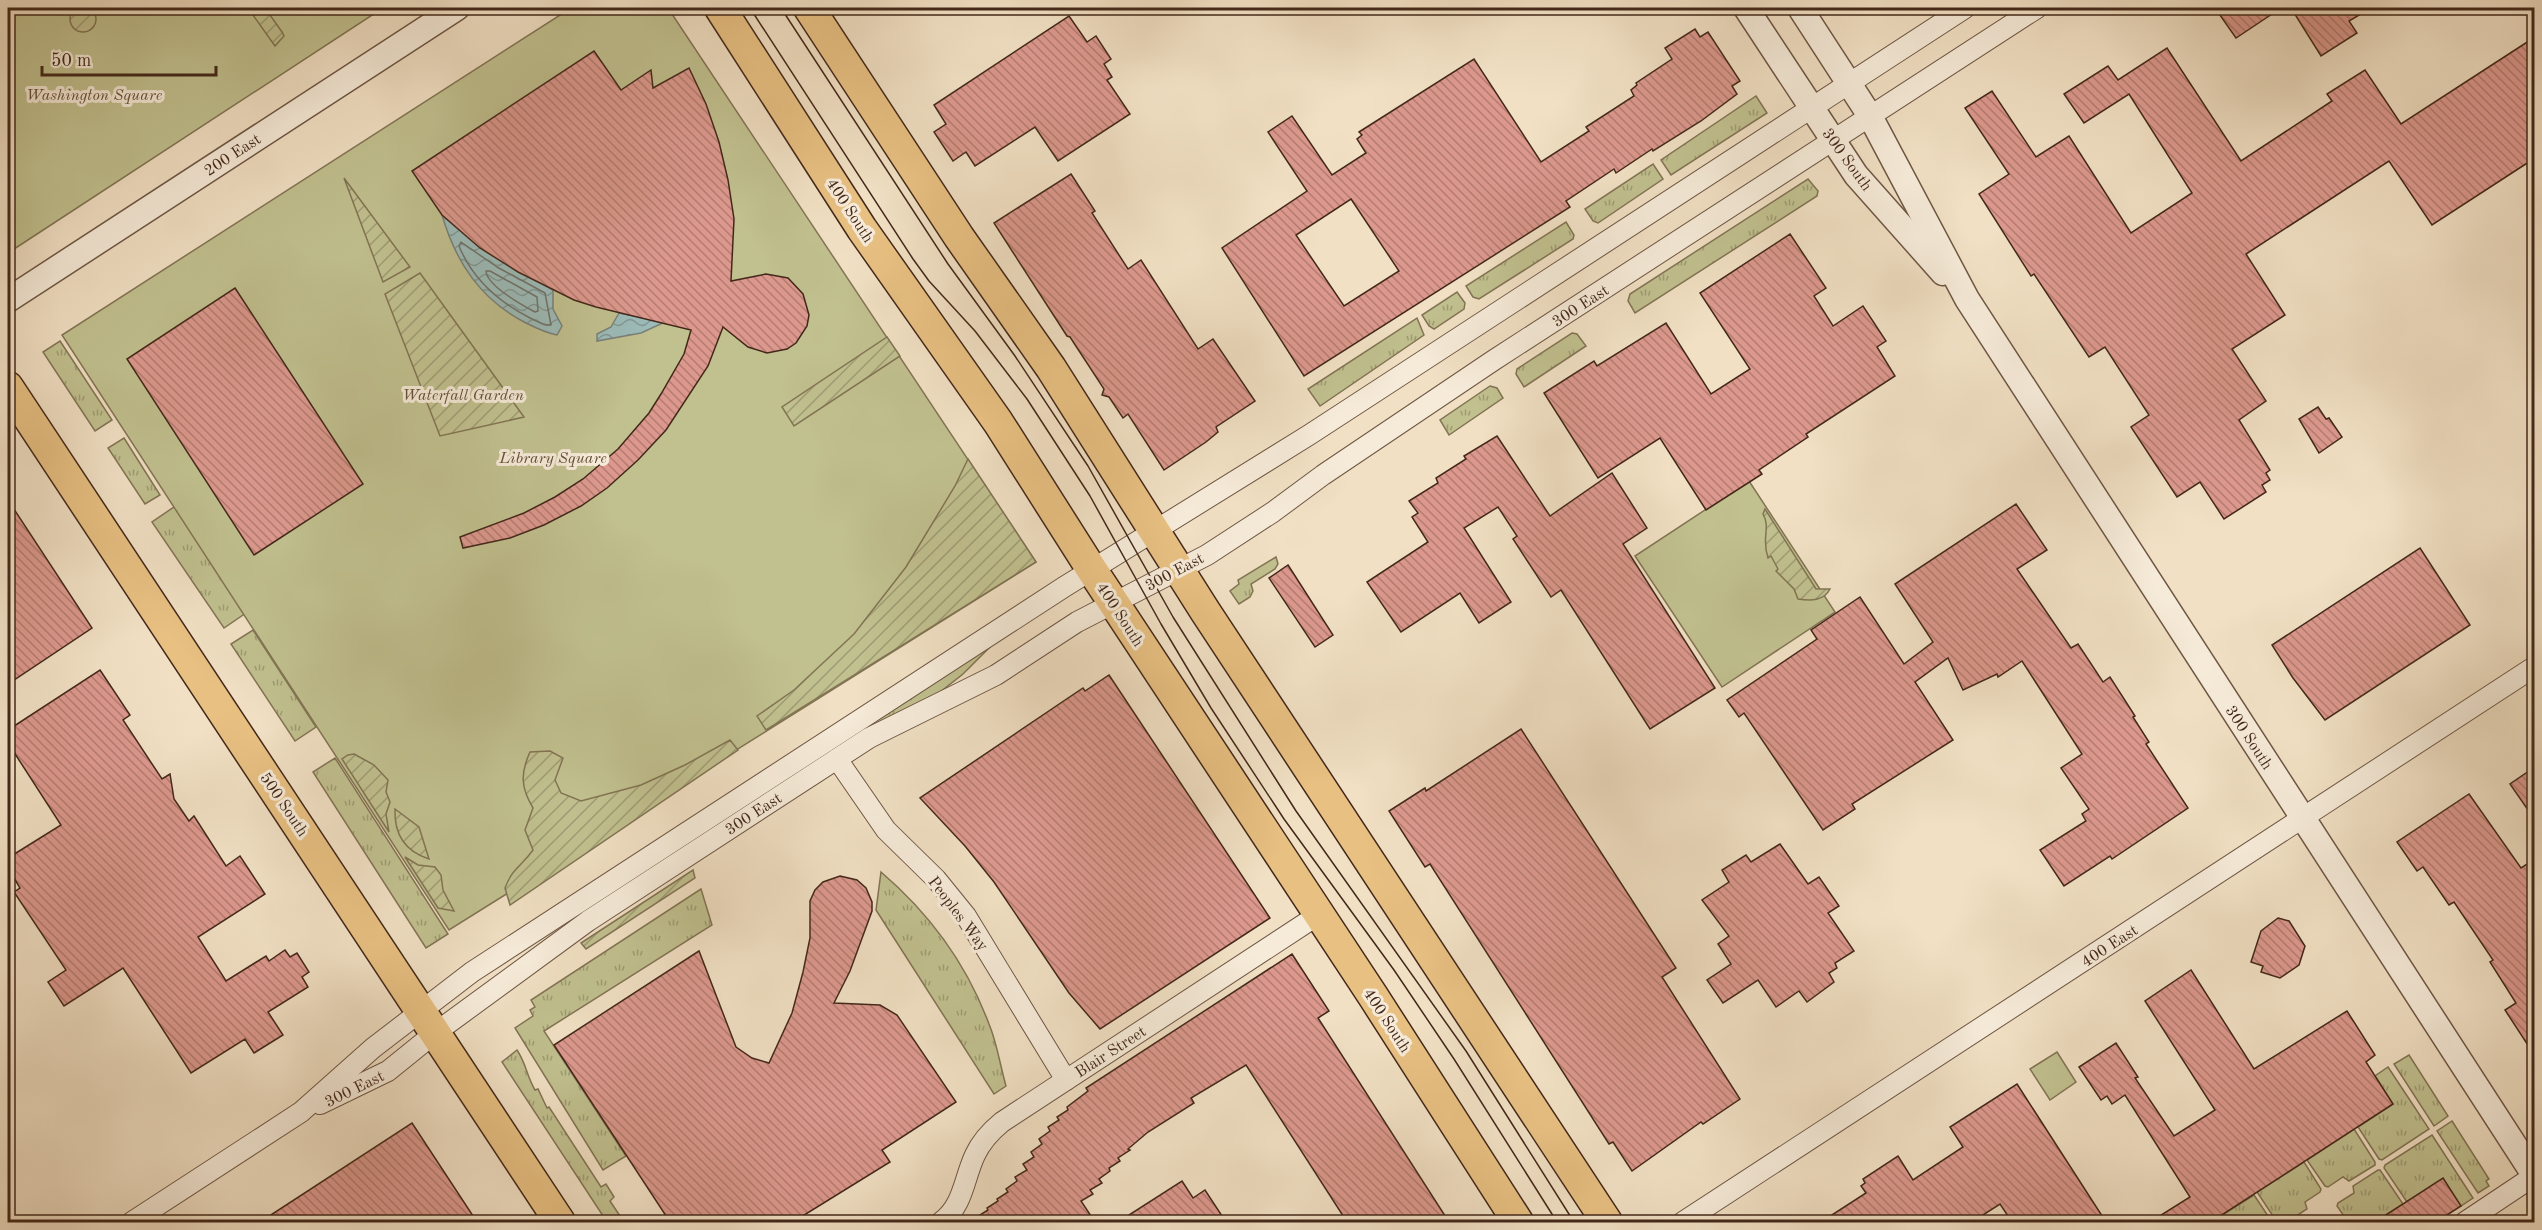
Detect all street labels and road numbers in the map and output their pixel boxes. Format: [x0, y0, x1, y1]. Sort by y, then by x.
street label: 300 South [1818, 126, 1874, 195]
street label: 200 East [202, 131, 265, 180]
street label: 400 South [823, 176, 876, 246]
street label: 300 East [1550, 282, 1613, 331]
street label: 300 East [1143, 551, 1207, 595]
street label: 400 South [1093, 580, 1146, 650]
street label: 300 South [2222, 703, 2275, 773]
street label: 500 South [256, 770, 311, 840]
street label: 300 East [723, 790, 786, 839]
street label: Peoples Way [924, 874, 991, 955]
street label: 400 East [2079, 922, 2142, 971]
street label: 400 South [1360, 986, 1413, 1056]
street label: Blair Street [1073, 1024, 1150, 1081]
street label: 300 East [323, 1068, 387, 1111]

